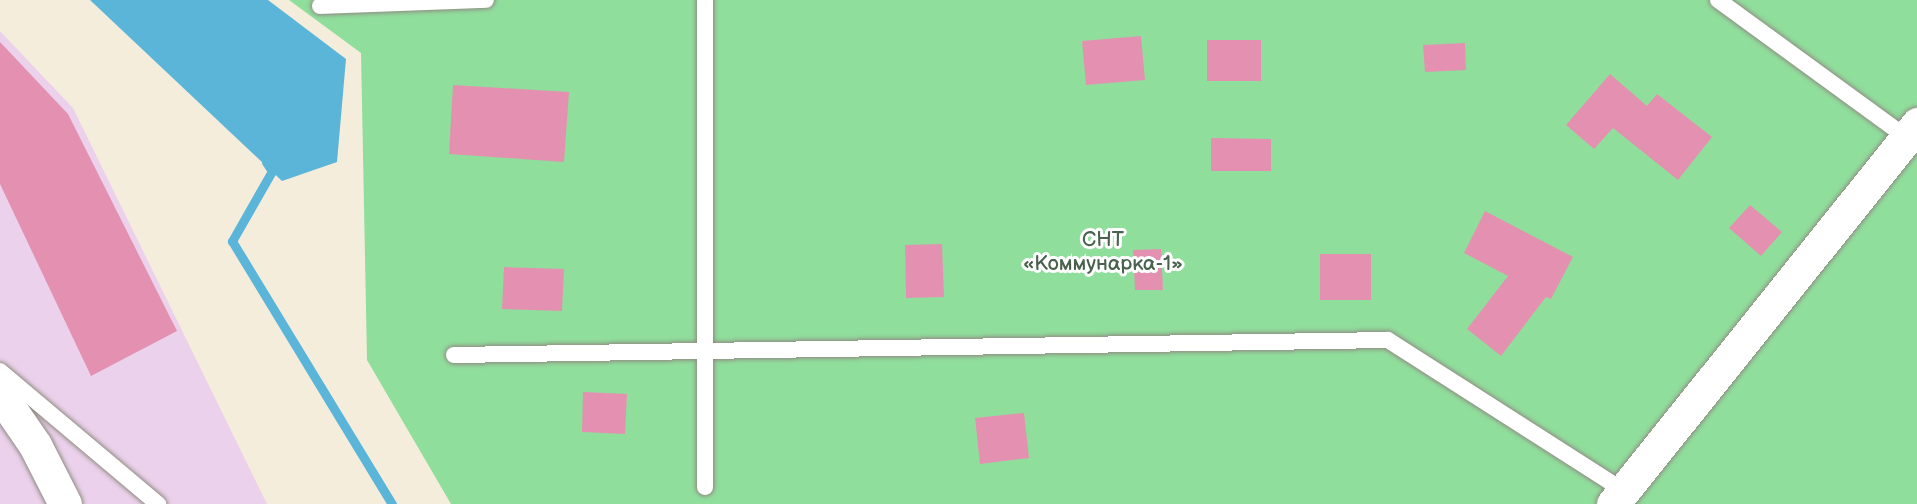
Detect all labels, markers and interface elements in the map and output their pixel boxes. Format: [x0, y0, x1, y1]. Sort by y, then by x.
park label: СНТ «Коммунарка-1» [1023, 227, 1183, 277]

